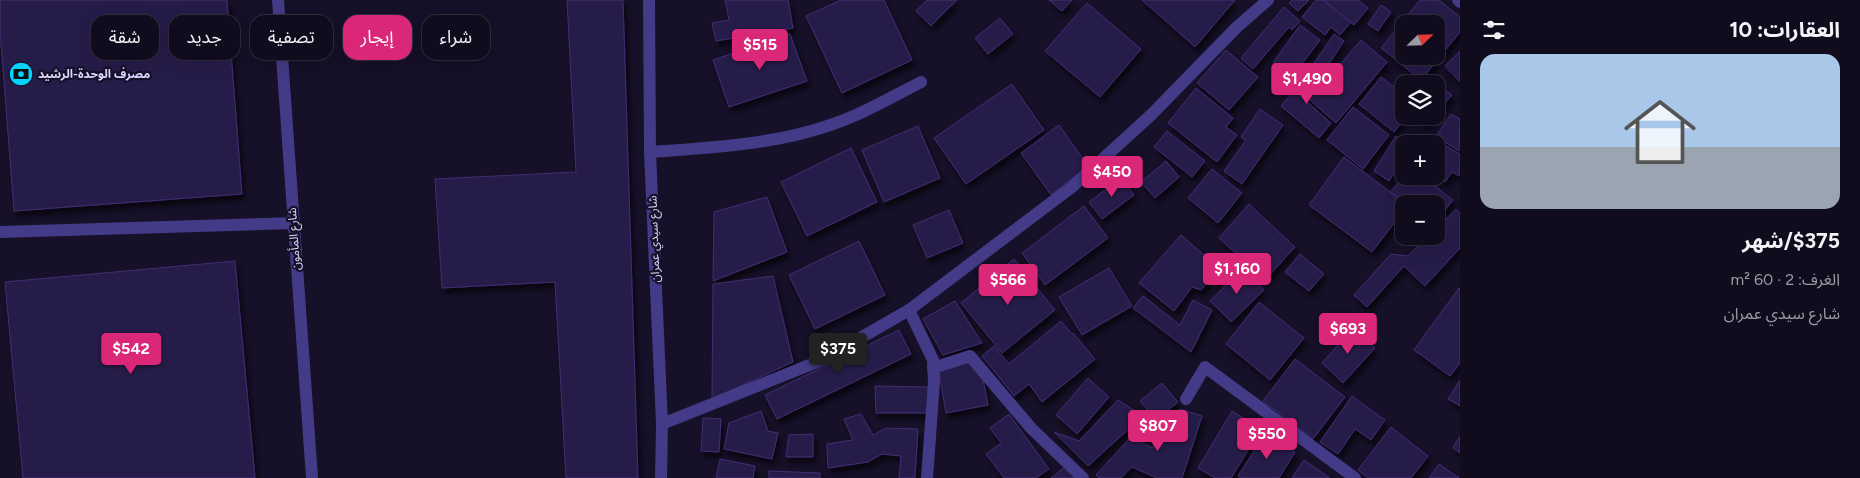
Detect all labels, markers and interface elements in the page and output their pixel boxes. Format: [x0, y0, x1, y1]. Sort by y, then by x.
chip: شقة [91, 15, 159, 60]
chip: جديد [169, 15, 240, 60]
chip: تصفية [250, 15, 333, 60]
chip: إيجار [343, 15, 412, 60]
chip: شراء [422, 15, 490, 60]
north arrow [1395, 15, 1445, 65]
map controls [1395, 15, 1445, 245]
icon: filters [1480, 16, 1508, 44]
text: العقارات: 10 [1730, 17, 1840, 42]
pin: $515 [730, 28, 790, 71]
text: $515 [743, 35, 777, 54]
bank icon: مصرف الوحدة-الرشيد [8, 61, 34, 87]
pin: $1,490 [1266, 62, 1348, 105]
place label: مصرف الوحدة-الرشيد [38, 67, 150, 81]
text: $1,490 [1282, 69, 1332, 88]
button: layers [1395, 75, 1445, 125]
icon: home [1615, 87, 1705, 177]
button: + [1395, 135, 1445, 185]
pin: $450 [1082, 156, 1142, 198]
text: $450 [1093, 162, 1131, 181]
street label: شارع سيدي عمران [645, 195, 665, 283]
button: − [1395, 195, 1445, 245]
street label: شارع المأمون [284, 207, 305, 271]
text: $375/شهر [1742, 228, 1840, 253]
pin: $1,160 [1196, 252, 1278, 295]
text: $1,160 [1214, 259, 1260, 278]
pin: $566 [978, 264, 1038, 306]
text: $566 [990, 270, 1026, 289]
text: الغرف: 2 · 60 m² [1731, 270, 1840, 289]
text: شارع سيدي عمران [1724, 304, 1840, 323]
pin: $693 [1318, 312, 1378, 355]
text: $693 [1330, 319, 1366, 338]
pin: $542 [101, 332, 161, 375]
pin: $375 [808, 332, 868, 375]
text: $542 [112, 339, 150, 358]
text: $375 [820, 339, 856, 358]
pin: $807 [1128, 410, 1188, 452]
text: $807 [1139, 416, 1177, 435]
pin: $550 [1237, 418, 1297, 460]
text: $550 [1248, 424, 1286, 443]

